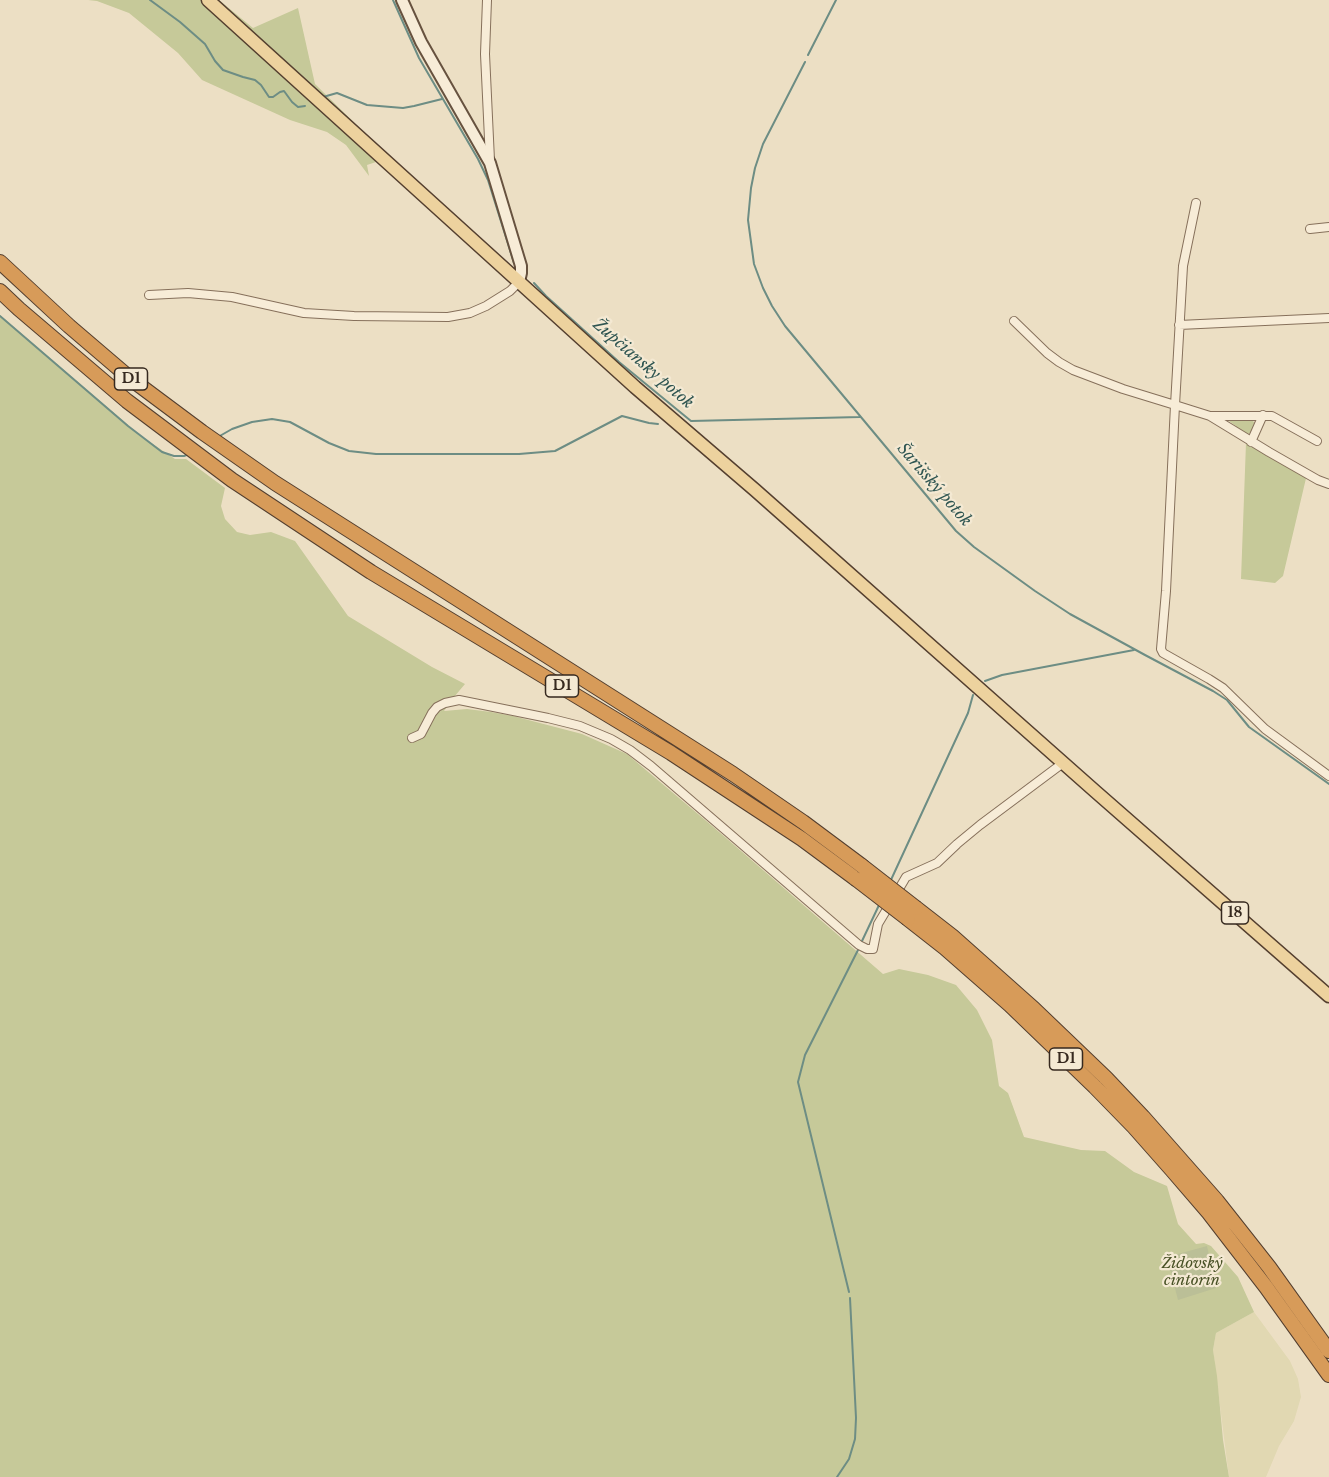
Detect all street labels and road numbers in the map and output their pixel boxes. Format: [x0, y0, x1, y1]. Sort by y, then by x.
road number: D1 [114, 368, 148, 390]
road number: D1 [546, 675, 578, 697]
road number: 18 [1222, 902, 1248, 924]
road number: D1 [1050, 1048, 1082, 1070]

